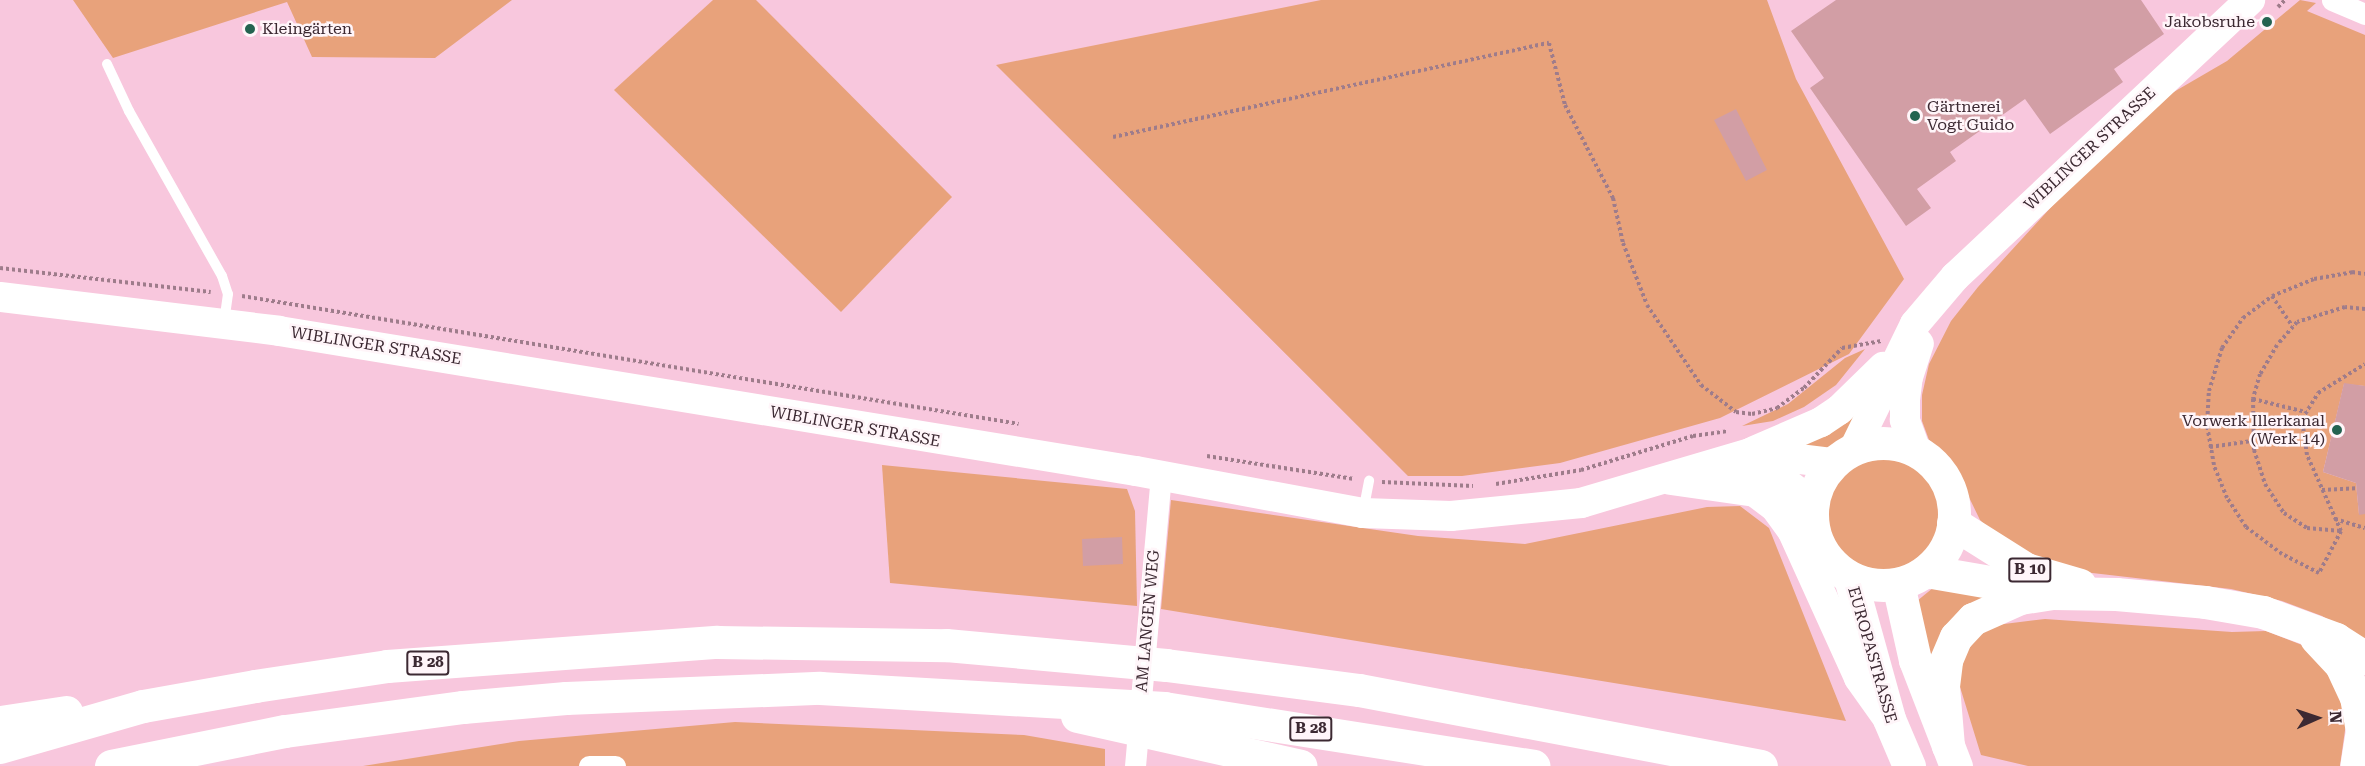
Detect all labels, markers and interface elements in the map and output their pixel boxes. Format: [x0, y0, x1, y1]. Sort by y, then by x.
place label: Jakobsruhe [2165, 12, 2255, 32]
marker: Jakobsruhe [2260, 15, 2274, 29]
place label: Kleingärten [262, 19, 352, 39]
marker: Kleingärten [243, 22, 257, 36]
street label: WIBLINGER STRASSE [2020, 83, 2160, 215]
place label: Gärtnerei Vogt Guido [1927, 97, 2014, 135]
marker: Gärtnerei Vogt Guido [1908, 109, 1922, 123]
street label: WIBLINGER STRASSE [289, 323, 463, 369]
street label: WIBLINGER STRASSE [768, 403, 942, 451]
place label: Vorwerk Illerkanal (Werk 14) [2182, 411, 2325, 449]
marker: Vorwerk Illerkanal (Werk 14) [2330, 423, 2344, 437]
street label: AM LANGEN WEG [1132, 549, 1164, 693]
road number: B 10 [2008, 558, 2052, 582]
street label: EUROPASTRASSE [1843, 584, 1901, 726]
road number: B 28 [406, 651, 450, 675]
north arrow [2287, 688, 2347, 748]
text: N [2326, 710, 2345, 724]
road number: B 28 [1288, 717, 1334, 741]

